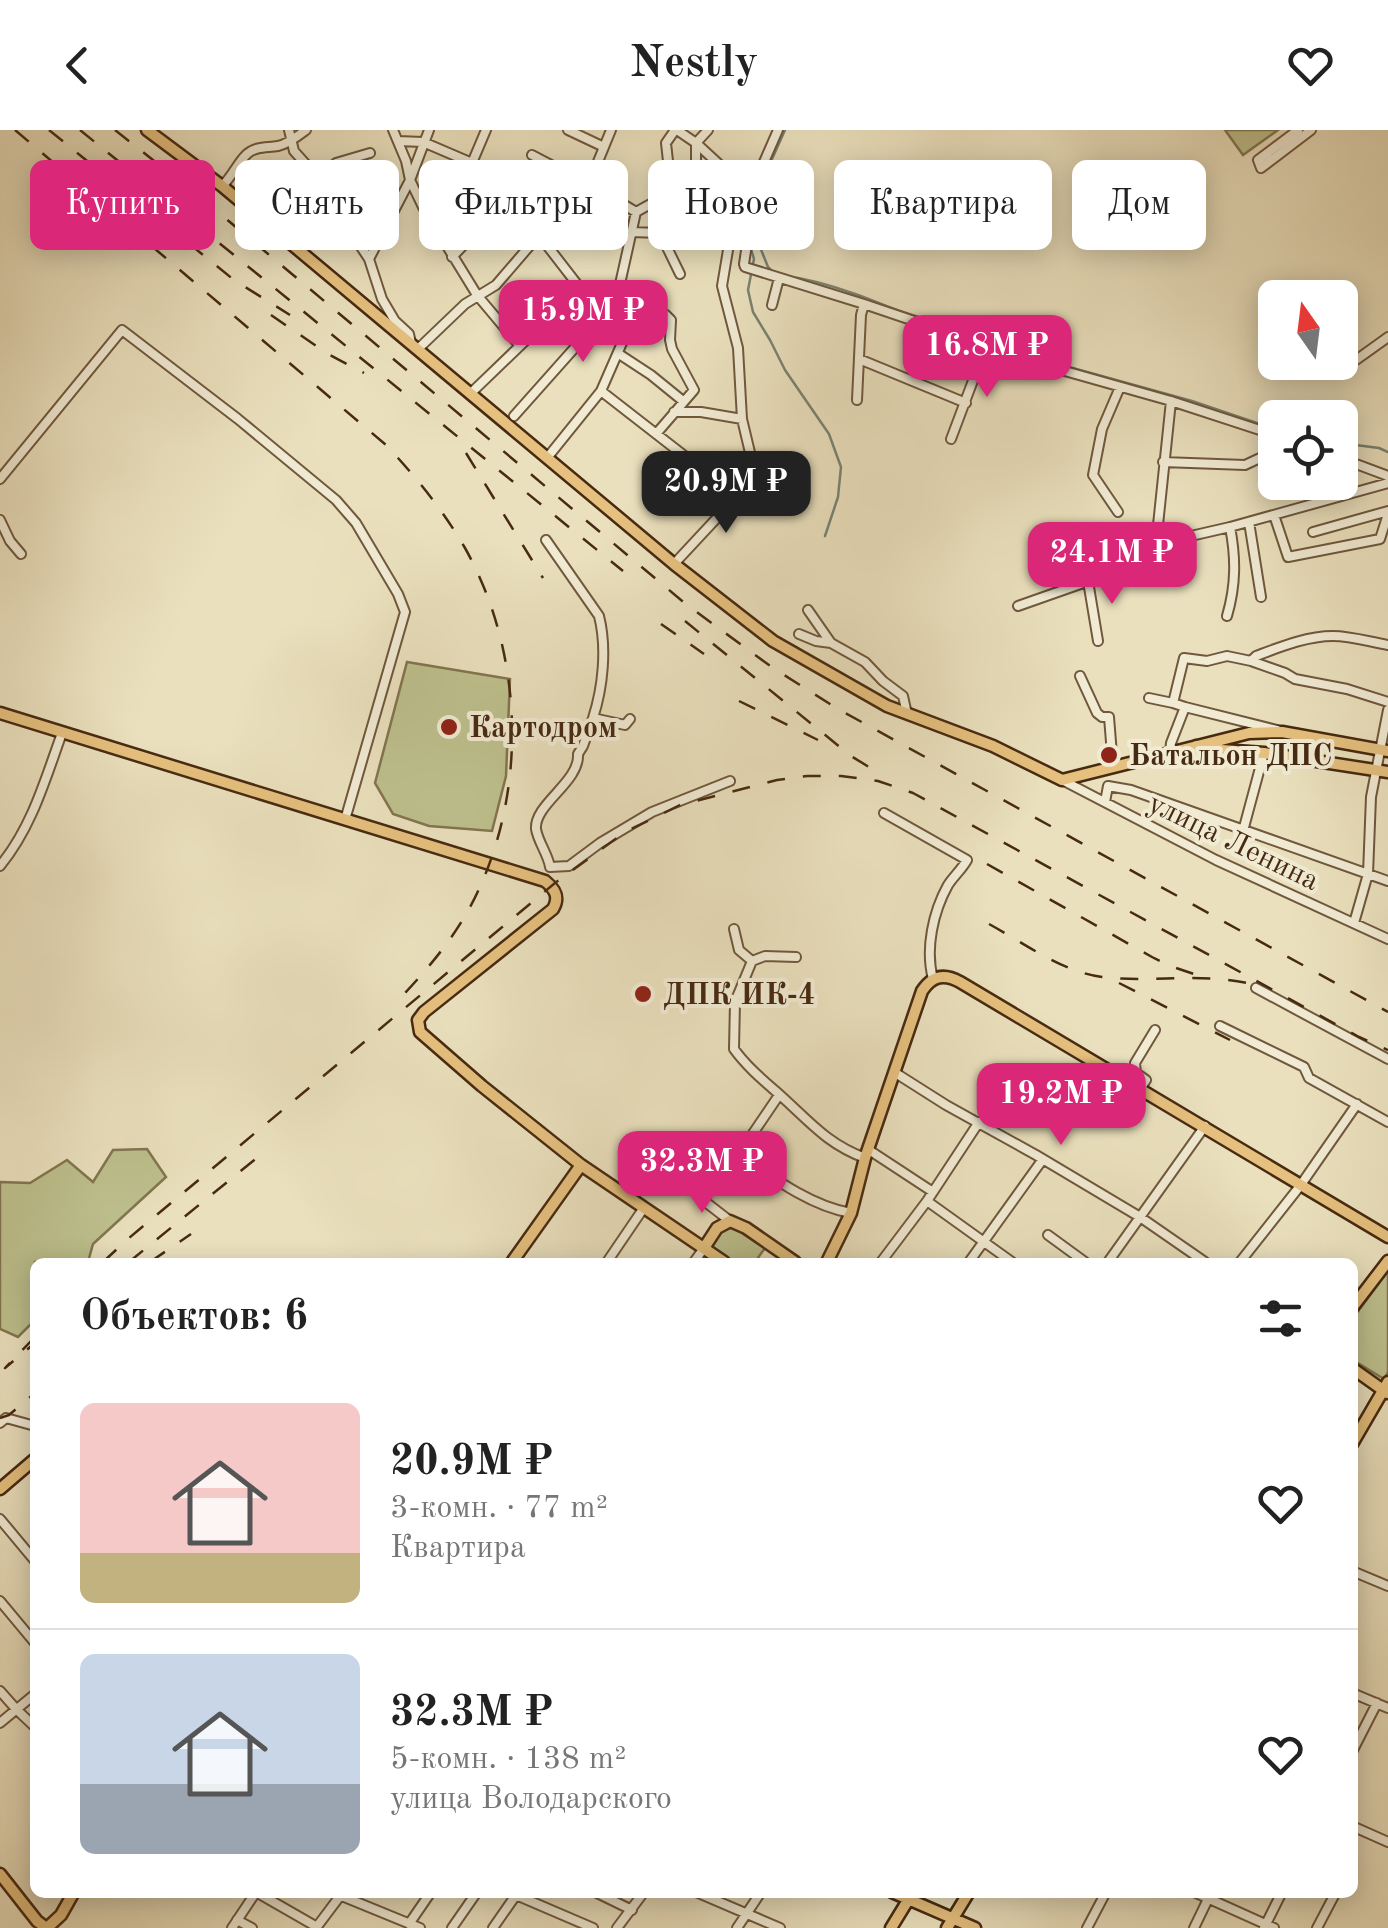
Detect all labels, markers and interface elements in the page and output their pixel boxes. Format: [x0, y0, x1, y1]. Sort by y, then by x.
icon: back [50, 38, 105, 93]
icon: heart [1283, 38, 1338, 93]
text: Nestly [630, 42, 758, 87]
chip: Купить [30, 160, 215, 250]
chip: Снять [235, 160, 399, 250]
chip: Фильтры [419, 160, 628, 250]
chip: Новое [648, 160, 814, 250]
chip: Квартира [834, 160, 1052, 250]
chip: Дом [1072, 160, 1206, 250]
pin: 15.9M ₽ [491, 280, 675, 365]
north arrow [1258, 280, 1358, 380]
map controls [1258, 280, 1358, 500]
text: 15.9M ₽ [521, 296, 645, 328]
pin: 16.8M ₽ [895, 315, 1079, 400]
text: 16.8M ₽ [925, 331, 1049, 363]
button: locate [1258, 400, 1358, 500]
pin: 20.9M ₽ [634, 451, 818, 536]
text: 20.9M ₽ [664, 467, 788, 499]
pin: 24.1M ₽ [1020, 522, 1204, 607]
text: 24.1M ₽ [1050, 538, 1174, 570]
place label: Картодром [469, 714, 617, 744]
marker: Картодром [438, 716, 460, 738]
place label: Батальон ДПС [1129, 742, 1332, 772]
marker: Батальон ДПС [1098, 744, 1120, 766]
street label: улица Ленина [1143, 789, 1324, 897]
place label: ДПК ИК-4 [663, 981, 815, 1011]
marker: ДПК ИК-4 [632, 983, 654, 1005]
pin: 19.2M ₽ [969, 1063, 1153, 1148]
text: 19.2M ₽ [999, 1079, 1123, 1111]
pin: 32.3M ₽ [610, 1131, 794, 1216]
text: 32.3M ₽ [640, 1147, 764, 1179]
icon: filters [1253, 1291, 1308, 1346]
text: Объектов: 6 [80, 1297, 308, 1339]
text: 20.9M ₽ [390, 1442, 553, 1484]
icon: home [160, 1443, 280, 1563]
icon: heart [1253, 1476, 1308, 1531]
text: 3-комн. · 77 m² [390, 1493, 608, 1525]
text: Квартира [390, 1533, 526, 1565]
text: 32.3M ₽ [390, 1693, 553, 1735]
icon: home [160, 1694, 280, 1814]
icon: heart [1253, 1727, 1308, 1782]
text: 5-комн. · 138 m² [390, 1744, 626, 1776]
text: улица Володарского [390, 1784, 672, 1816]

